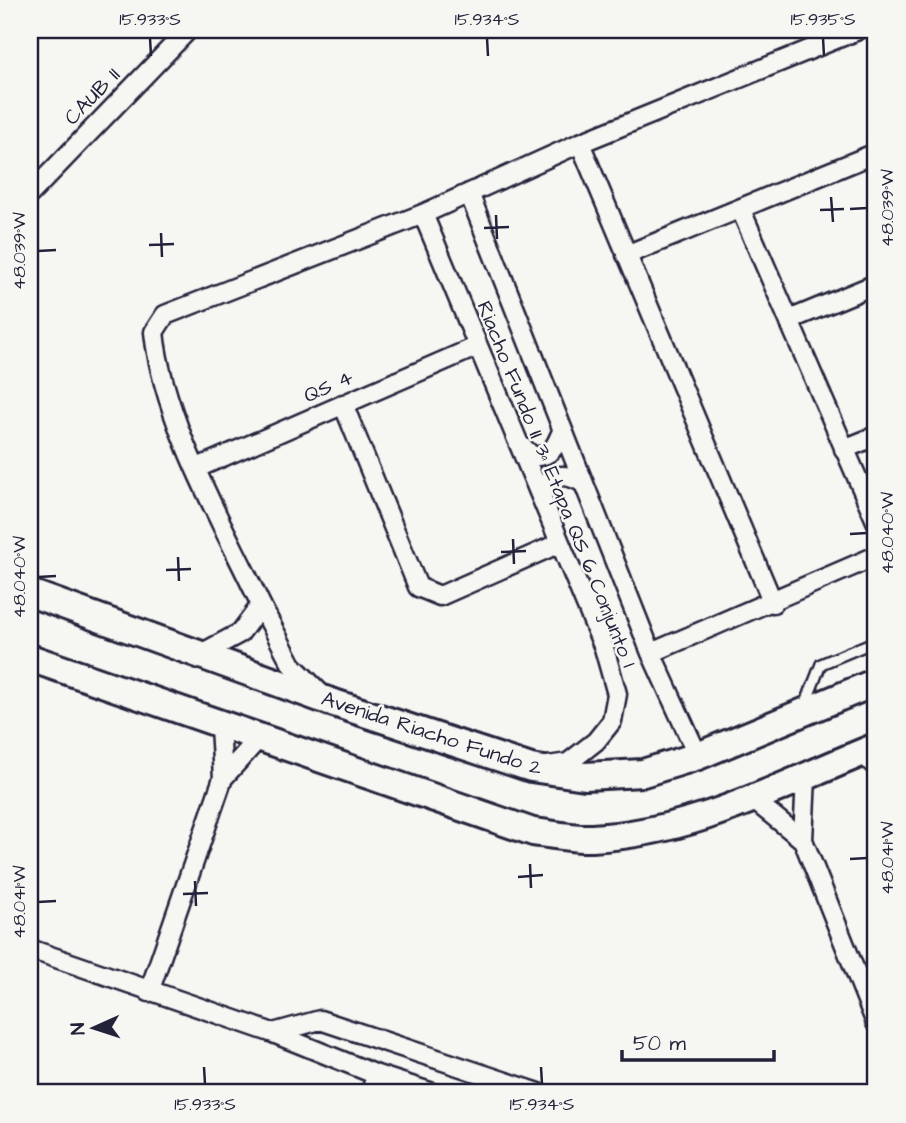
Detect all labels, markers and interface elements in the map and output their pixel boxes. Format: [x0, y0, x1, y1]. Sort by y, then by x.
text: 15.933°S [119, 7, 181, 32]
text: 15.934°S [455, 7, 519, 32]
text: 15.935°S [790, 7, 856, 32]
street label: CAUB II [58, 61, 127, 132]
text: 48.039°W [875, 169, 900, 247]
text: 48.039°W [7, 212, 32, 290]
street label: Riacho Fundo II 3ª Etapa QS 6 Conjunto 1 [469, 297, 644, 672]
street label: QS 4 [299, 363, 357, 410]
text: 48.040°W [875, 492, 900, 574]
text: 48.040°W [7, 536, 32, 618]
street label: Avenida Riacho Fundo 2 [318, 684, 546, 783]
text: 48.041°W [875, 821, 900, 895]
text: 48.041°W [7, 865, 32, 939]
north arrow [60, 993, 130, 1064]
scale bar [622, 1018, 775, 1062]
text: N [65, 1022, 92, 1035]
text: 50 m [633, 1029, 687, 1058]
text: 15.933°S [174, 1092, 236, 1117]
text: 15.934°S [510, 1092, 574, 1117]

